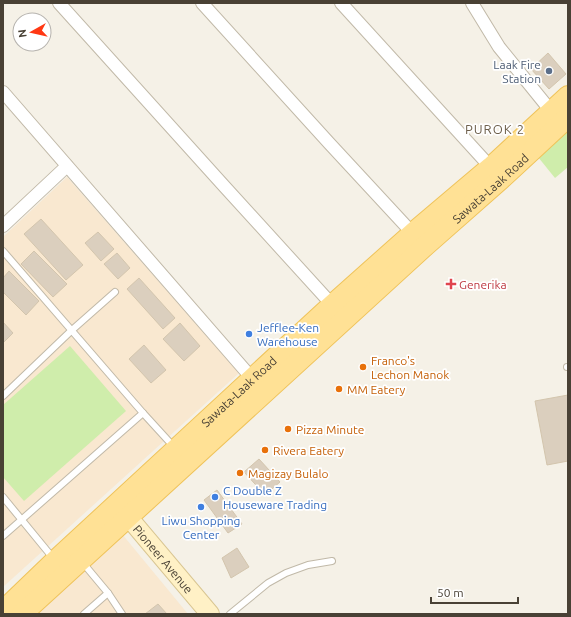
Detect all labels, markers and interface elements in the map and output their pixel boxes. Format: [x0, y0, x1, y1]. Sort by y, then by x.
north arrow [12, 12, 52, 52]
text: N [16, 28, 29, 38]
place label: Laak Fire Station [493, 58, 541, 85]
marker: Laak Fire Station [544, 66, 554, 76]
district label: PUROK 2 [465, 122, 525, 136]
street label: Sawata-Laak Road [450, 151, 531, 225]
place label: Generika [459, 278, 507, 291]
marker: Generika [446, 279, 456, 289]
place label: Jefflee-Ken Warehouse [257, 321, 319, 348]
marker: Jefflee-Ken Warehouse [244, 329, 254, 339]
street label: Sawata-Laak Road [198, 354, 279, 429]
place label: Franco's Lechon Manok [371, 354, 449, 381]
marker: Franco's Lechon Manok [358, 362, 368, 372]
place label: MM Eatery [347, 383, 406, 396]
marker: MM Eatery [334, 384, 344, 394]
place label: Pizza Minute [296, 423, 364, 436]
marker: Pizza Minute [283, 424, 293, 434]
place label: Rivera Eatery [273, 444, 344, 457]
marker: Rivera Eatery [260, 445, 270, 455]
place label: Magizay Bulalo [248, 467, 329, 480]
marker: Magizay Bulalo [235, 468, 245, 478]
place label: C Double Z Houseware Trading [223, 484, 327, 511]
marker: C Double Z Houseware Trading [210, 492, 220, 502]
marker: Liwu Shopping Center [196, 502, 206, 512]
place label: Liwu Shopping Center [162, 514, 240, 541]
street label: Pioneer Avenue [131, 522, 196, 595]
scale bar [431, 579, 518, 605]
text: 50 m [437, 586, 464, 599]

